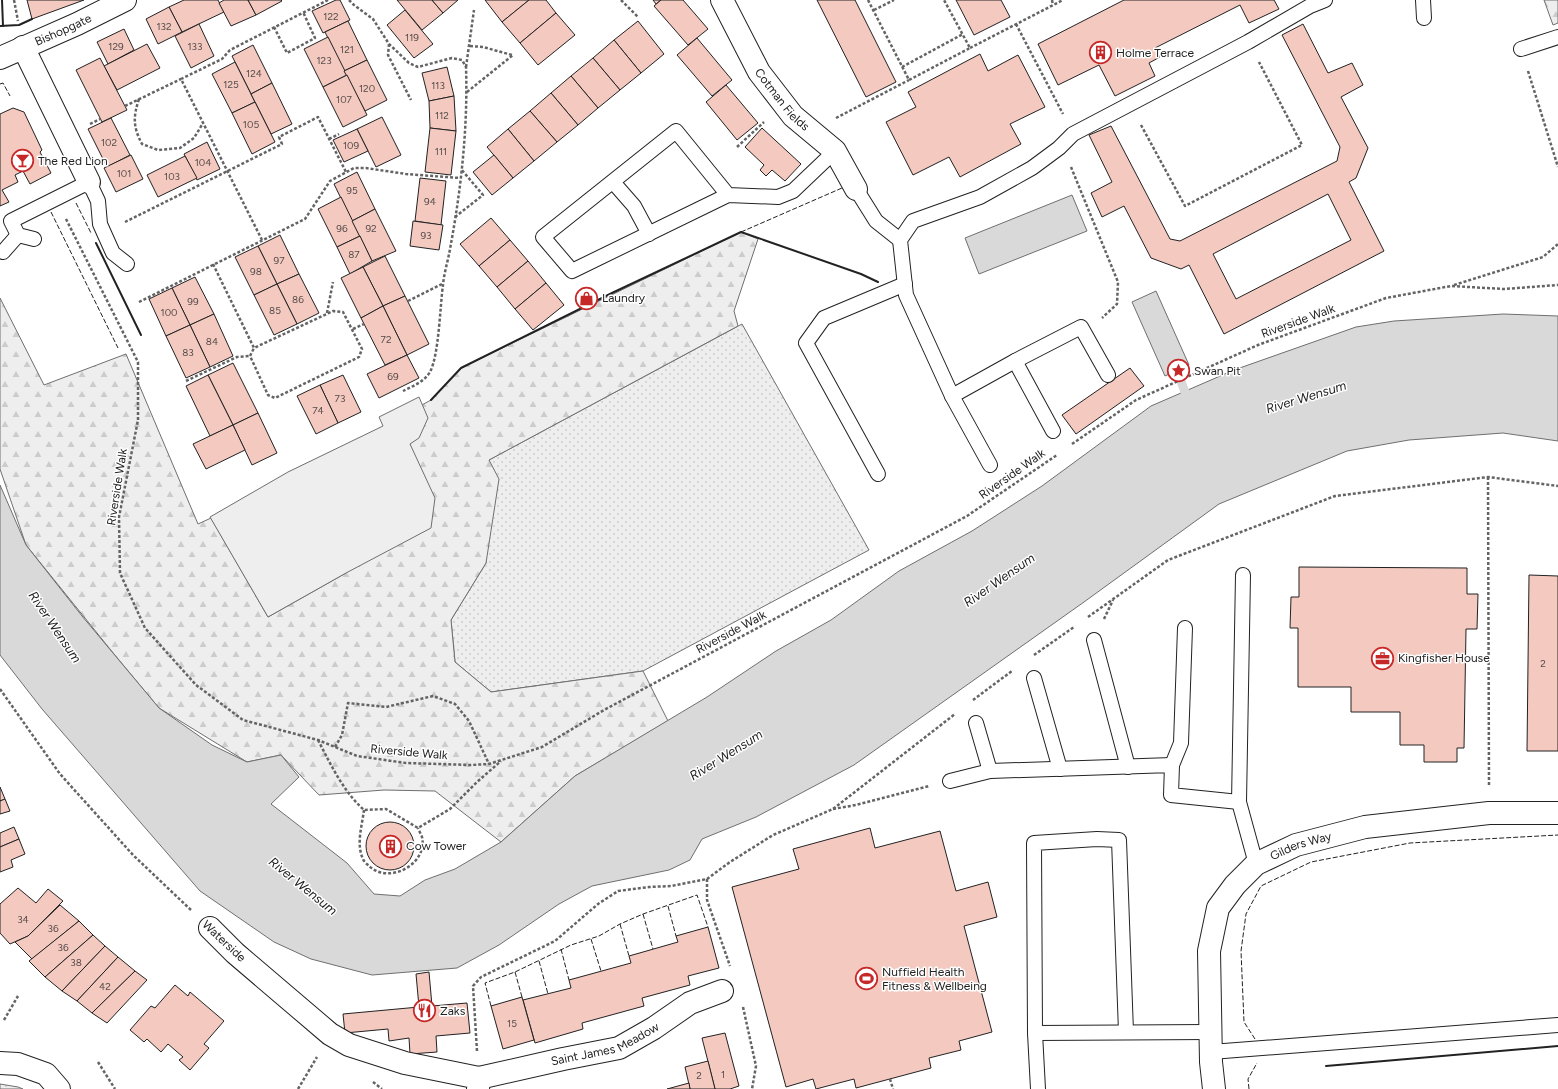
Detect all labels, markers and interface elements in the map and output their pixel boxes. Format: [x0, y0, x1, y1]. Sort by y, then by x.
house number: 122 [323, 10, 339, 23]
street label: Bishopgate [33, 11, 94, 49]
house number: 132 [156, 20, 172, 33]
house number: 119 [405, 31, 419, 44]
house number: 129 [108, 40, 124, 53]
house number: 133 [187, 40, 203, 53]
building icon: Holme Terrace [1087, 40, 1113, 66]
house number: 121 [340, 43, 354, 56]
place label: Holme Terrace [1116, 46, 1195, 60]
house number: 123 [316, 54, 332, 67]
street label: Cotman Fields [752, 66, 812, 134]
house number: 124 [246, 67, 262, 80]
house number: 125 [223, 78, 239, 91]
house number: 113 [431, 79, 445, 92]
house number: 120 [359, 82, 375, 95]
house number: 107 [336, 93, 353, 106]
house number: 112 [435, 109, 449, 122]
house number: 105 [243, 118, 259, 131]
house number: 102 [101, 136, 117, 149]
house number: 109 [343, 139, 359, 152]
house number: 111 [435, 145, 447, 158]
bar icon: The Red Lion [9, 148, 35, 174]
place label: The Red Lion [38, 154, 108, 168]
house number: 104 [195, 156, 211, 169]
house number: 101 [117, 167, 131, 180]
house number: 103 [164, 170, 180, 183]
house number: 95 [346, 184, 358, 197]
house number: 94 [424, 195, 436, 208]
house number: 96 [336, 222, 348, 235]
house number: 92 [365, 222, 377, 235]
house number: 93 [420, 229, 432, 242]
house number: 87 [348, 248, 360, 261]
house number: 97 [273, 254, 285, 267]
house number: 98 [250, 265, 262, 278]
shop icon: Laundry [573, 285, 599, 311]
place label: Laundry [602, 291, 646, 305]
house number: 86 [292, 293, 304, 306]
house number: 99 [187, 295, 199, 308]
street label: Riverside Walk [1259, 301, 1337, 341]
house number: 85 [269, 304, 281, 317]
house number: 100 [161, 306, 177, 319]
house number: 72 [381, 333, 391, 346]
house number: 84 [206, 335, 218, 348]
house number: 83 [182, 346, 194, 359]
place icon: Swan Pit [1165, 358, 1191, 384]
place label: Swan Pit [1194, 364, 1241, 378]
house number: 69 [387, 370, 399, 383]
water label: River Wensum [1264, 378, 1348, 416]
house number: 73 [335, 392, 345, 405]
house number: 74 [312, 404, 324, 417]
street label: Riverside Walk [976, 446, 1048, 502]
street label: Riverside Walk [104, 447, 130, 526]
water label: River Wensum [961, 550, 1037, 610]
water label: River Wensum [26, 588, 84, 666]
street label: Riverside Walk [693, 608, 769, 656]
office icon: Kingfisher House [1369, 645, 1395, 671]
place label: Kingfisher House [1398, 651, 1490, 665]
house number: 2 [1540, 657, 1546, 670]
water label: River Wensum [687, 727, 765, 783]
street label: Riverside Walk [370, 742, 448, 762]
street label: Gilders Way [1268, 829, 1334, 863]
building icon: Cow Tower [377, 833, 403, 859]
place label: Cow Tower [406, 839, 466, 853]
water label: River Wensum [266, 854, 340, 918]
house number: 34 [17, 913, 29, 926]
street label: Waterside [199, 917, 249, 965]
house number: 36 [47, 922, 59, 935]
house number: 36 [57, 941, 69, 954]
house number: 38 [70, 956, 82, 969]
place label: Nuffield Health Fitness & Wellbeing [882, 965, 987, 993]
sports icon: Nuffield Health Fitness & Wellbeing [854, 966, 880, 992]
house number: 42 [99, 980, 111, 993]
restaurant icon: Zaks [411, 998, 437, 1024]
place label: Zaks [440, 1004, 466, 1018]
house number: 15 [507, 1017, 517, 1030]
street label: Saint James Meadow [549, 1019, 662, 1069]
house number: 1 [721, 1068, 725, 1081]
house number: 2 [696, 1069, 702, 1082]

